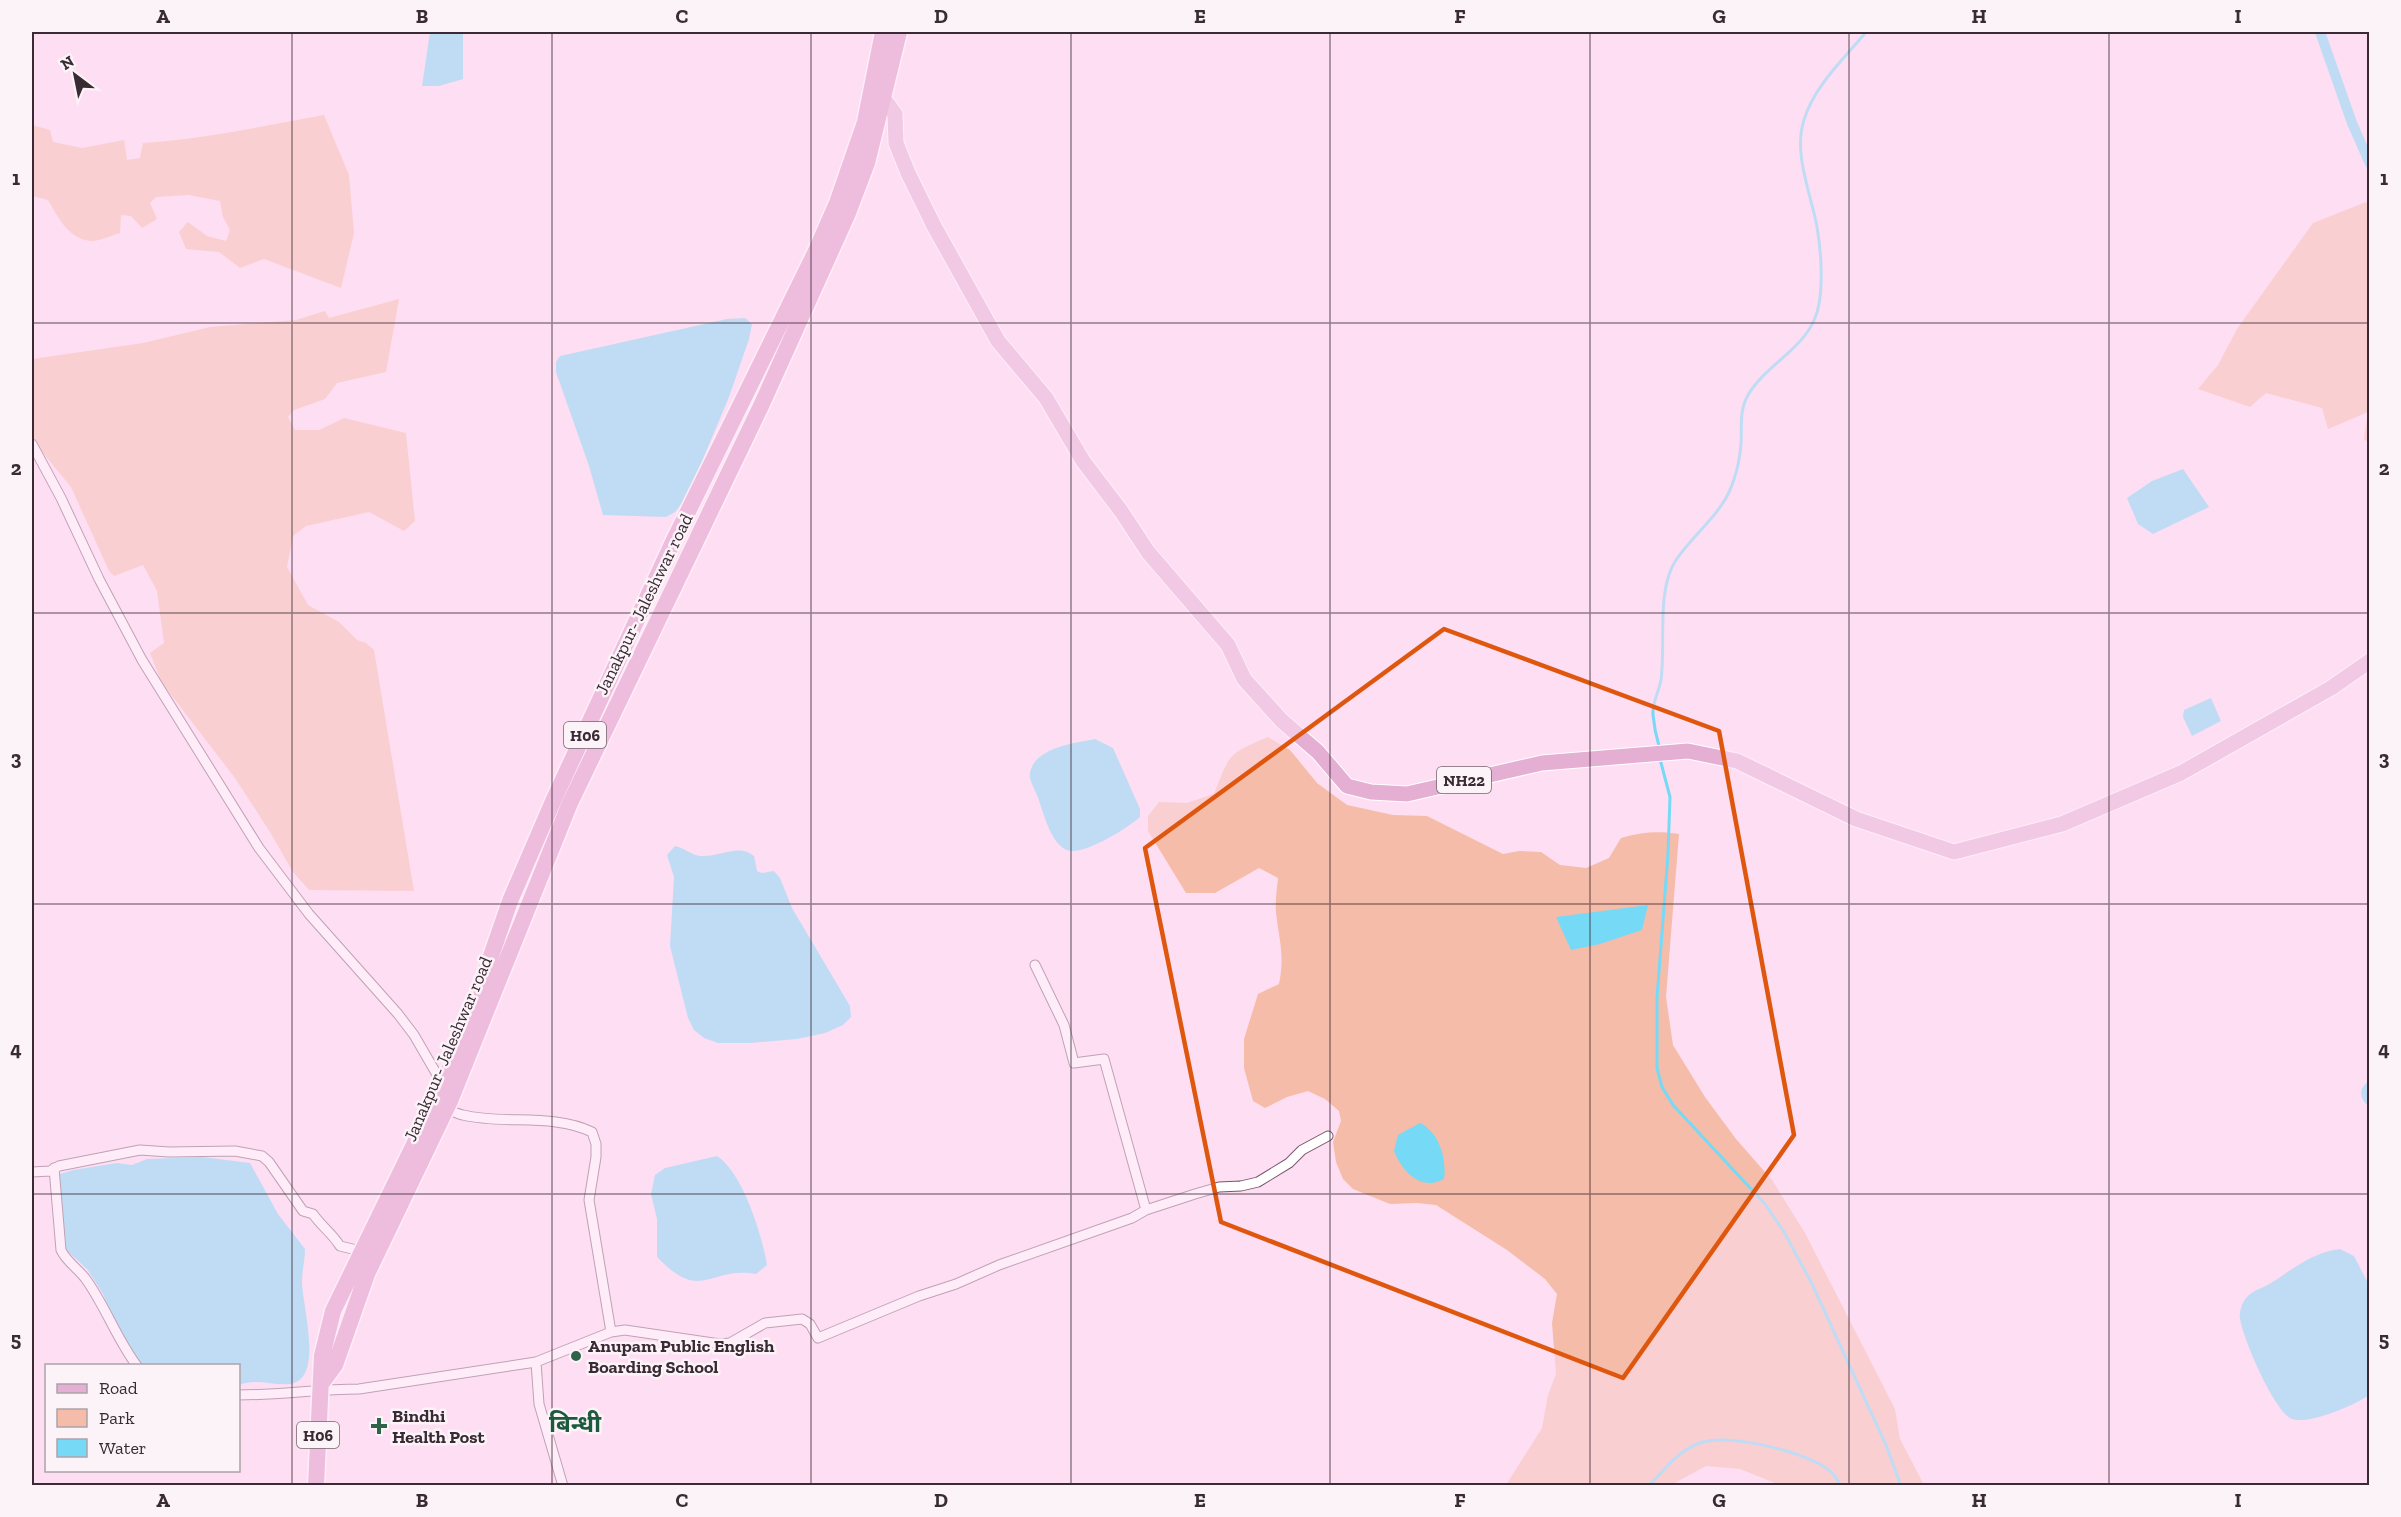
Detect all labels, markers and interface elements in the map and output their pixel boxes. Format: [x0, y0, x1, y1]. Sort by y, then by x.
text: A [156, 4, 170, 28]
text: B [416, 4, 428, 28]
text: C [676, 4, 689, 28]
text: D [934, 4, 948, 28]
text: E [1194, 4, 1206, 28]
text: F [1454, 4, 1466, 28]
text: G [1712, 4, 1726, 28]
text: H [1971, 4, 1987, 28]
text: I [2234, 4, 2242, 28]
north arrow [45, 45, 105, 105]
text: N [57, 51, 78, 74]
text: 1 [12, 166, 20, 190]
text: 1 [2380, 166, 2388, 190]
text: 2 [11, 456, 22, 480]
text: 2 [2379, 456, 2390, 480]
street label: Janakpur- Jaleshwar road [591, 510, 698, 698]
road number: H06 [564, 722, 606, 748]
text: 3 [11, 746, 22, 770]
text: 3 [2379, 746, 2390, 770]
road number: NH22 [1437, 767, 1491, 793]
street label: Janakpur- Jaleshwar road [399, 953, 497, 1145]
text: 4 [10, 1037, 22, 1061]
text: 4 [2378, 1037, 2390, 1061]
text: 5 [11, 1327, 21, 1351]
text: 5 [2379, 1327, 2389, 1351]
place label: Anupam Public English Boarding School [588, 1335, 775, 1378]
marker: Anupam Public English Boarding School [569, 1349, 583, 1363]
legend [45, 1364, 240, 1472]
text: Road [99, 1377, 138, 1399]
place label: Bindhi Health Post [392, 1405, 485, 1448]
text: Park [99, 1407, 135, 1429]
district label: बिन्धी [549, 1409, 602, 1438]
marker: Bindhi Health Post [370, 1417, 388, 1435]
road number: H06 [297, 1422, 339, 1448]
text: Water [99, 1437, 146, 1459]
text: A [156, 1488, 170, 1512]
text: B [416, 1488, 428, 1512]
text: C [676, 1488, 689, 1512]
text: D [934, 1488, 948, 1512]
text: E [1194, 1488, 1206, 1512]
text: F [1454, 1488, 1466, 1512]
text: G [1712, 1488, 1726, 1512]
text: H [1971, 1488, 1987, 1512]
text: I [2234, 1488, 2242, 1512]

